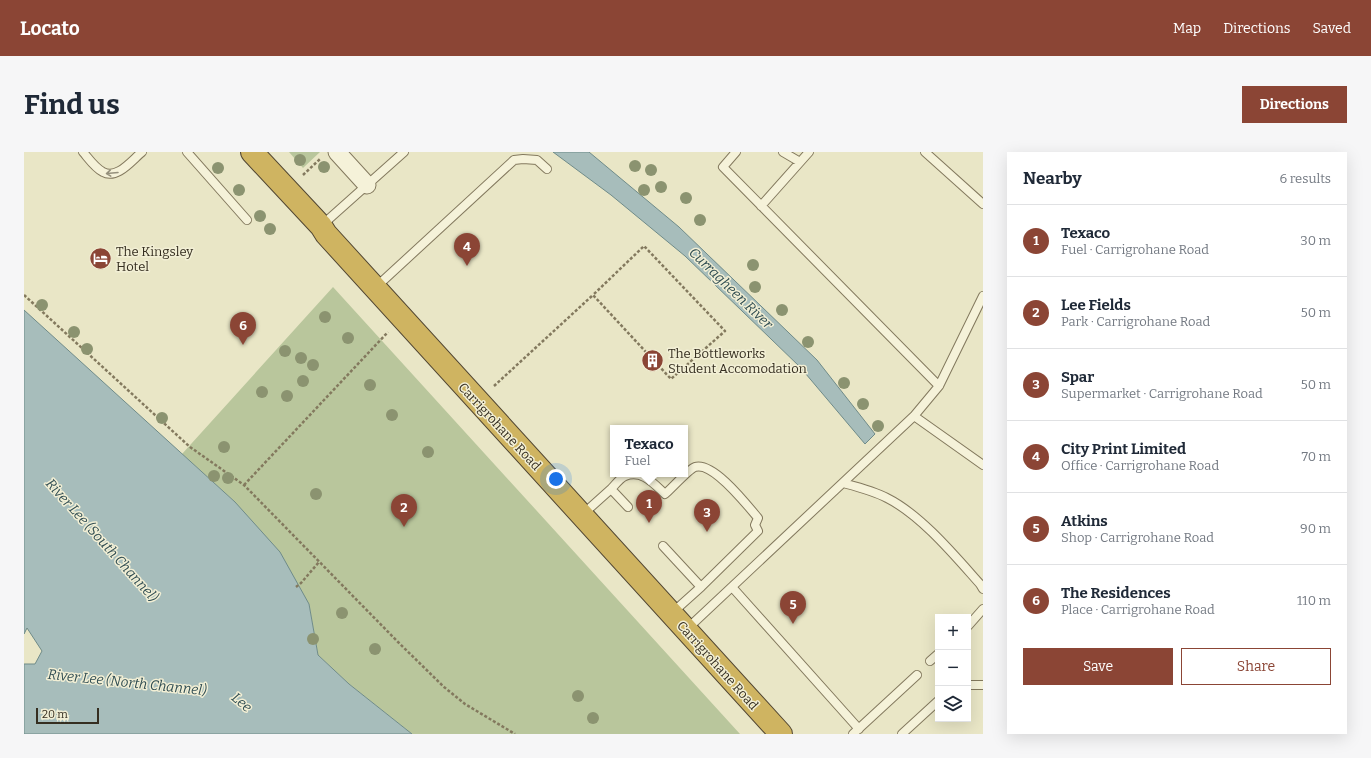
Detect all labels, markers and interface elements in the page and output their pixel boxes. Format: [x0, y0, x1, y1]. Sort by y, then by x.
text: Locato [20, 17, 80, 40]
text: Map [1173, 20, 1201, 37]
text: Directions [1223, 20, 1291, 37]
text: Saved [1313, 20, 1351, 37]
button: Directions [1242, 86, 1347, 123]
text: Find us [24, 88, 120, 121]
text: Nearby [1023, 168, 1082, 189]
one-way arrow [106, 169, 119, 176]
text: 6 results [1279, 171, 1331, 186]
text: Texaco [1061, 224, 1110, 242]
pin: 4 [454, 233, 480, 266]
text: 1 [1033, 233, 1039, 248]
text: 30 m [1300, 233, 1331, 248]
text: Fuel · Carrigrohane Road [1061, 242, 1209, 257]
place label: The Kingsley Hotel [116, 244, 193, 274]
water label: Curragheen River [685, 244, 777, 333]
hotel icon: The Kingsley Hotel [87, 245, 113, 271]
text: Lee Fields [1061, 296, 1131, 314]
text: 2 [1032, 305, 1040, 320]
text: 50 m [1301, 305, 1331, 320]
pin: 6 [230, 312, 256, 345]
text: Park · Carrigrohane Road [1061, 314, 1210, 329]
place label: The Bottleworks Student Accomodation [668, 346, 808, 376]
building icon: The Bottleworks Student Accomodation [639, 347, 665, 373]
text: Spar [1061, 368, 1094, 386]
text: 3 [1032, 377, 1040, 392]
text: 50 m [1301, 377, 1331, 392]
street label: Carrigrohane Road [455, 380, 544, 473]
text: Supermarket · Carrigrohane Road [1061, 386, 1263, 401]
popup [610, 425, 688, 477]
text: Texaco [624, 435, 674, 453]
text: City Print Limited [1061, 440, 1186, 458]
text: 4 [1032, 449, 1040, 464]
text: 70 m [1301, 449, 1331, 464]
text: Fuel [624, 453, 650, 468]
text: Office · Carrigrohane Road [1061, 458, 1219, 473]
your location [546, 469, 566, 489]
water label: River Lee (South Channel) [42, 475, 162, 606]
pin: 1 [636, 490, 662, 523]
pin: 2 [391, 494, 417, 527]
pin: 3 [694, 499, 720, 532]
text: Atkins [1061, 512, 1108, 530]
text: 5 [1032, 521, 1040, 536]
text: 90 m [1300, 521, 1331, 536]
text: Shop · Carrigrohane Road [1061, 530, 1214, 545]
text: The Residences [1061, 584, 1171, 602]
pin: 5 [780, 591, 806, 624]
text: 6 [1032, 593, 1040, 608]
text: 110 m [1297, 593, 1331, 608]
text: Place · Carrigrohane Road [1061, 602, 1215, 617]
map controls [935, 614, 971, 722]
button: + [935, 614, 971, 650]
street label: Carrigrohane Road [674, 618, 762, 713]
button: Save [1023, 648, 1173, 685]
button: Share [1181, 648, 1331, 685]
button: − [935, 650, 971, 686]
water label: River Lee (North Channel) [47, 666, 208, 699]
button: layers [935, 686, 971, 722]
water label: Lee [228, 689, 255, 716]
scale bar [36, 706, 99, 725]
text: 20 m [42, 708, 68, 721]

